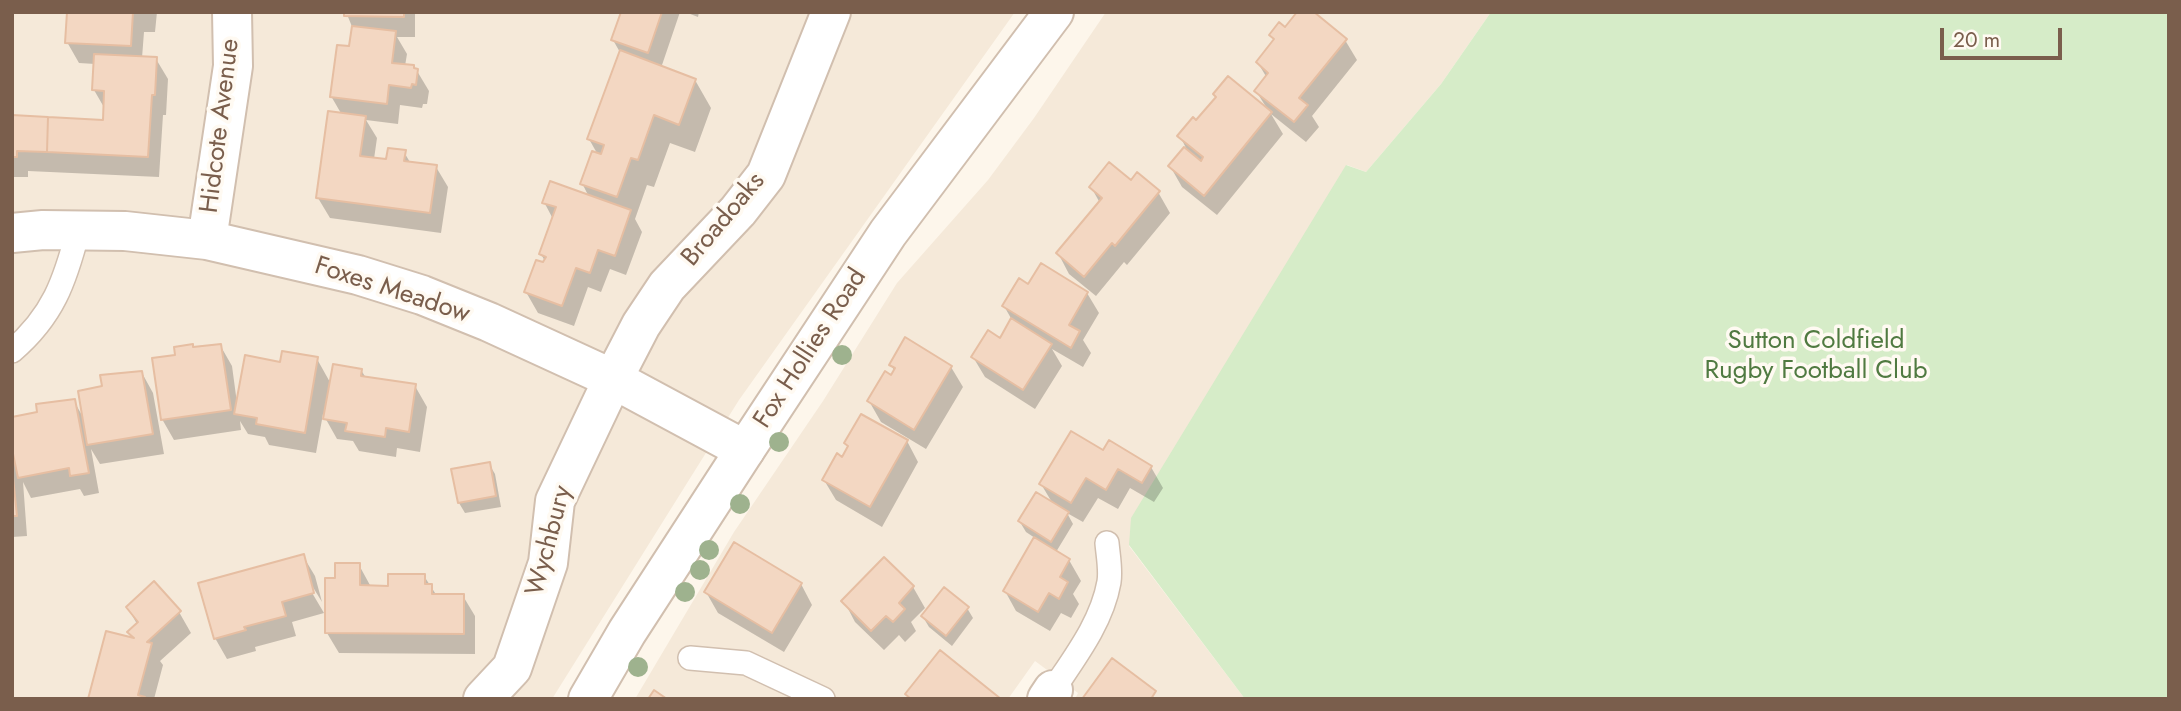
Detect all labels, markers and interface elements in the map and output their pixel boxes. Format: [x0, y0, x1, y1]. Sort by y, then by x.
scale bar [1943, 14, 2066, 58]
text: 20 m [1953, 25, 2000, 55]
street label: Hidcote Avenue [195, 37, 247, 215]
street label: Broadoaks [676, 167, 772, 273]
street label: Foxes Meadow [310, 251, 474, 331]
street label: Fox Hollies Road [748, 263, 874, 435]
park label: Sutton Coldfield Rugby Football Club [1705, 326, 1927, 388]
street label: Wychbury [520, 483, 580, 599]

